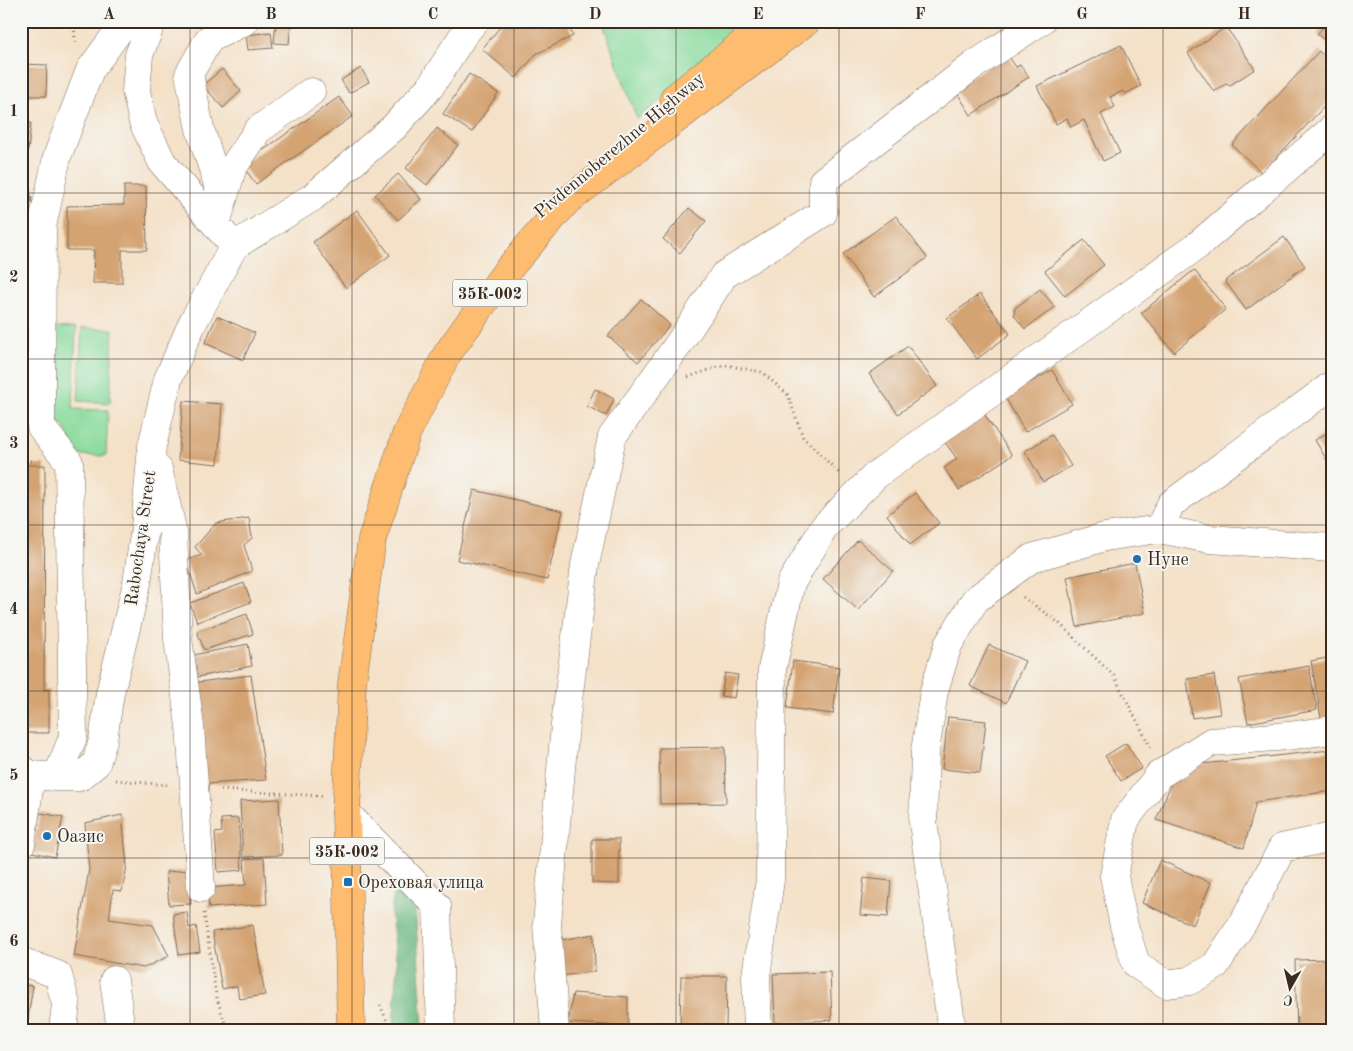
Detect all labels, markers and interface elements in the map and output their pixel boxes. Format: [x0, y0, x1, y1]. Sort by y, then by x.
text: A [103, 7, 115, 23]
text: B [265, 7, 277, 23]
text: C [428, 7, 438, 23]
text: D [589, 7, 601, 23]
text: E [752, 7, 764, 23]
text: F [915, 7, 926, 23]
text: G [1076, 7, 1088, 23]
text: H [1237, 7, 1251, 23]
street label: Pivdennoberezhne Highway [531, 69, 708, 222]
text: 1 [9, 104, 19, 120]
text: 2 [9, 270, 19, 286]
road number: 35К-002 [452, 280, 528, 306]
text: 3 [9, 436, 19, 452]
street label: Rabochaya Street [123, 469, 159, 607]
place label: Нуне [1147, 551, 1189, 569]
marker: Нуне [1131, 553, 1143, 565]
text: 4 [9, 602, 19, 618]
text: 5 [9, 768, 19, 784]
place label: Оазис [57, 828, 104, 846]
marker: Оазис [41, 830, 53, 842]
road number: 35К-002 [310, 838, 384, 864]
place label: Ореховая улица [358, 874, 484, 892]
marker: Ореховая улица [342, 876, 354, 888]
text: 6 [9, 934, 19, 950]
north arrow [1266, 964, 1316, 1014]
text: С [1283, 992, 1294, 1007]

